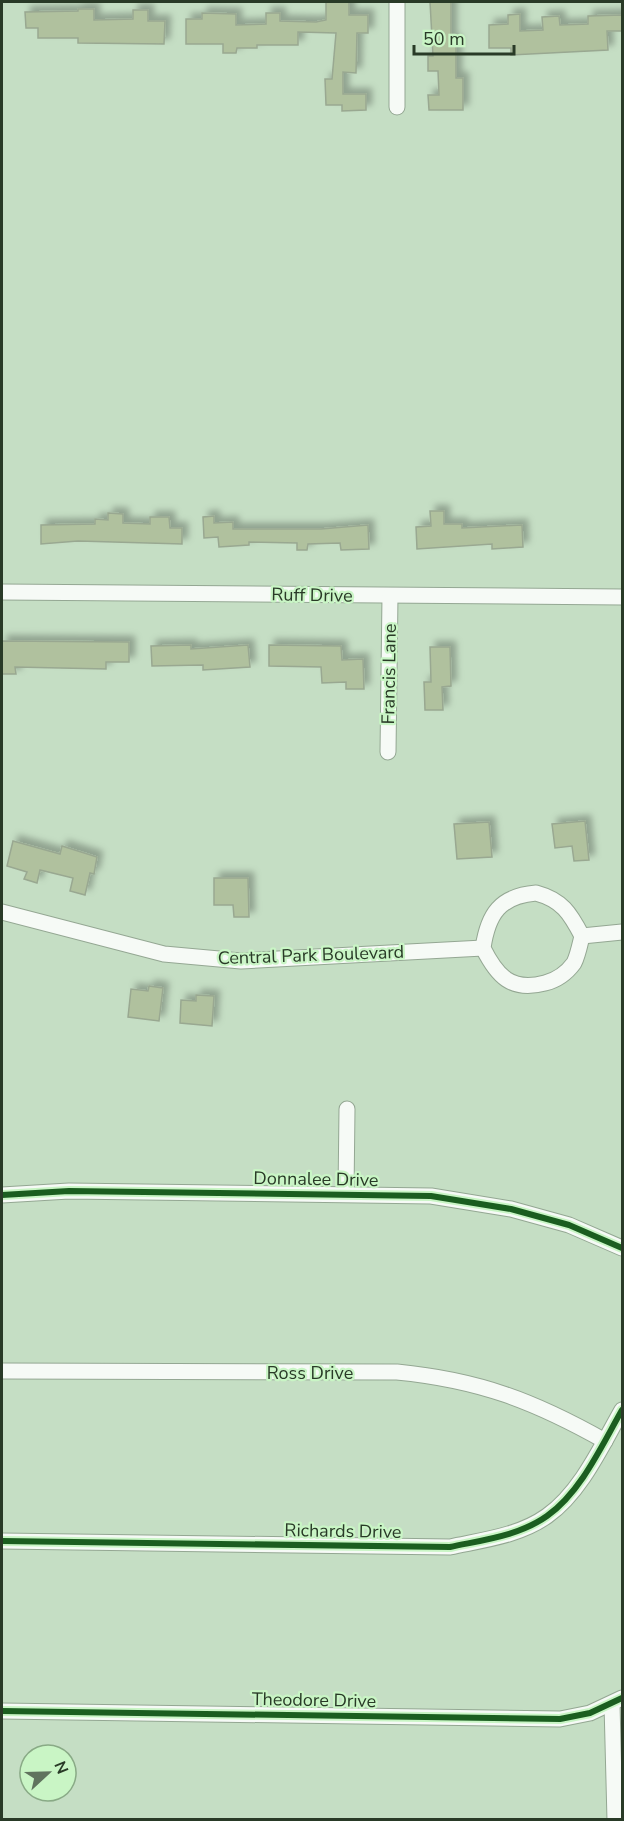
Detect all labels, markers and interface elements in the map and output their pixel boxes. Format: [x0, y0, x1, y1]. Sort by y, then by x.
scale bar [414, 18, 514, 56]
text: 50 m [423, 27, 465, 51]
street label: Ruff Drive [271, 582, 353, 608]
street label: Francis Lane [376, 623, 402, 725]
street label: Central Park Boulevard [217, 940, 405, 970]
street label: Donnalee Drive [253, 1166, 379, 1192]
street label: Ross Drive [267, 1361, 353, 1385]
street label: Richards Drive [284, 1518, 402, 1544]
street label: Theodore Drive [252, 1687, 376, 1713]
north arrow [18, 1743, 78, 1803]
text: N [49, 1758, 73, 1777]

